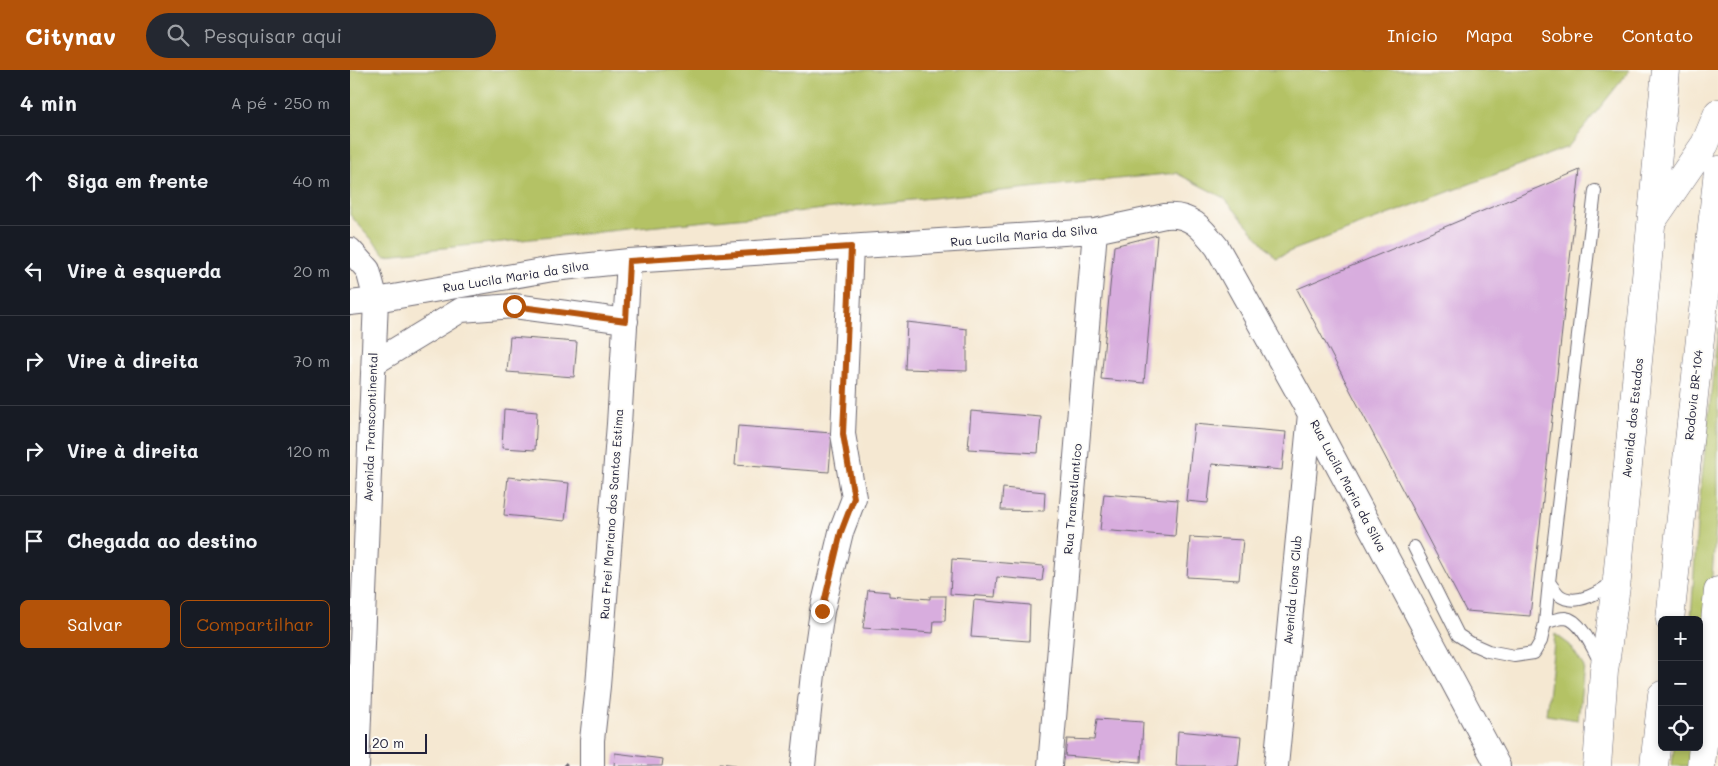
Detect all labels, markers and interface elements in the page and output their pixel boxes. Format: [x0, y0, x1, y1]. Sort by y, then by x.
search box [146, 13, 496, 58]
text: Citynav [25, 20, 116, 51]
icon: search [164, 21, 192, 49]
text: Pesquisar aqui [204, 23, 342, 48]
text: Início [1387, 23, 1437, 47]
text: Mapa [1465, 23, 1513, 47]
text: Sobre [1541, 23, 1594, 47]
text: Contato [1622, 23, 1693, 47]
text: 4 min [20, 89, 77, 116]
text: A pé · 250 m [231, 92, 330, 113]
icon: ahead [20, 167, 48, 195]
text: Siga em frente [67, 168, 208, 193]
text: 40 m [293, 170, 330, 191]
street label: Rua Lucila Maria da Silva [950, 221, 1098, 249]
icon: left [20, 257, 48, 285]
street label: Rua Lucila Maria da Silva [442, 257, 590, 295]
text: Vire à esquerda [67, 258, 222, 283]
text: 20 m [293, 260, 330, 281]
route start [503, 295, 526, 318]
icon: right [20, 347, 48, 375]
text: Vire à direita [67, 348, 199, 373]
street label: Rodovia BR-104 [1680, 349, 1706, 441]
text: 70 m [293, 350, 330, 371]
street label: Avenida Transcontinental [359, 352, 381, 502]
street label: Avenida dos Estados [1618, 357, 1646, 479]
street label: Rua Frei Mariano dos Santos Estima [596, 408, 626, 620]
street label: Rua Lucila Maria da Silva [1307, 417, 1391, 555]
icon: right [20, 437, 48, 465]
text: Vire à direita [67, 438, 199, 463]
text: 120 m [286, 440, 330, 461]
street label: Rua Transatlantico [1059, 443, 1085, 555]
icon: arrive [20, 527, 48, 555]
text: Chegada ao destino [67, 528, 257, 553]
street label: Avenida Lions Club [1279, 535, 1305, 645]
button: Salvar [20, 600, 170, 648]
button: Compartilhar [180, 600, 330, 648]
route end [811, 600, 834, 623]
map controls [1658, 616, 1703, 751]
button: + [1658, 616, 1703, 661]
button: − [1658, 661, 1703, 706]
button: locate [1658, 706, 1703, 751]
scale bar [365, 731, 428, 754]
text: 20 m [372, 733, 404, 752]

